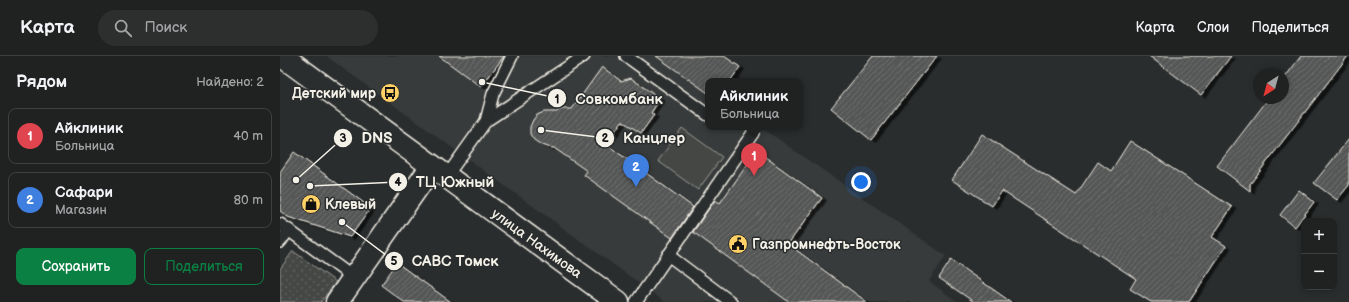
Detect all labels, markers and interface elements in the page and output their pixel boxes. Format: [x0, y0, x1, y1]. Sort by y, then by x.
search box [98, 10, 378, 46]
text: Карта [20, 16, 74, 39]
icon: search [112, 17, 134, 39]
text: Поиск [144, 18, 187, 37]
text: Карта [1135, 19, 1175, 36]
text: Слои [1197, 19, 1229, 36]
text: Поделиться [1251, 19, 1329, 36]
north arrow [1253, 68, 1289, 104]
text: Рядом [16, 72, 67, 92]
text: Найдено: 2 [196, 74, 264, 90]
popup [705, 78, 803, 130]
bus stop icon: Детский мир [379, 82, 401, 104]
place label: Детский мир [292, 85, 377, 102]
callout: Совкомбанк [547, 85, 671, 112]
text: Айклиник [720, 87, 788, 106]
text: Совкомбанк [575, 90, 664, 109]
text: 1 [554, 92, 560, 107]
text: Больница [720, 106, 779, 122]
text: Айклиник [55, 119, 123, 138]
callout: DNS [333, 124, 400, 151]
callout: Канцлер [595, 124, 693, 151]
text: 1 [27, 128, 33, 144]
text: 40 m [233, 128, 263, 144]
text: DNS [362, 129, 392, 148]
text: Канцлер [623, 129, 685, 148]
text: 3 [339, 131, 347, 146]
text: 2 [601, 131, 609, 146]
text: Больница [55, 138, 114, 154]
pin: 1 [741, 143, 767, 176]
pin: 2 [623, 154, 649, 187]
callout: ТЦ Южный [388, 168, 502, 195]
your location [851, 172, 871, 192]
text: ТЦ Южный [416, 173, 494, 192]
text: 4 [394, 175, 402, 190]
text: Сафари [55, 183, 113, 202]
text: 2 [26, 192, 34, 208]
text: 80 m [234, 192, 263, 208]
shop icon: Клевый [300, 193, 322, 215]
place label: Клевый [325, 196, 376, 213]
text: Магазин [55, 202, 107, 218]
street label: улица Нахимова [488, 205, 586, 282]
map controls [1301, 218, 1337, 290]
button: + [1301, 218, 1337, 254]
public building icon: Газпромнефть-Восток [727, 233, 749, 255]
place label: Газпромнефть-Восток [752, 236, 901, 253]
callout: САВС Томск [384, 247, 506, 274]
button: Сохранить [16, 248, 136, 285]
button: Поделиться [144, 248, 264, 285]
text: САВС Томск [412, 252, 499, 271]
text: 5 [391, 254, 398, 269]
button: − [1301, 254, 1337, 290]

